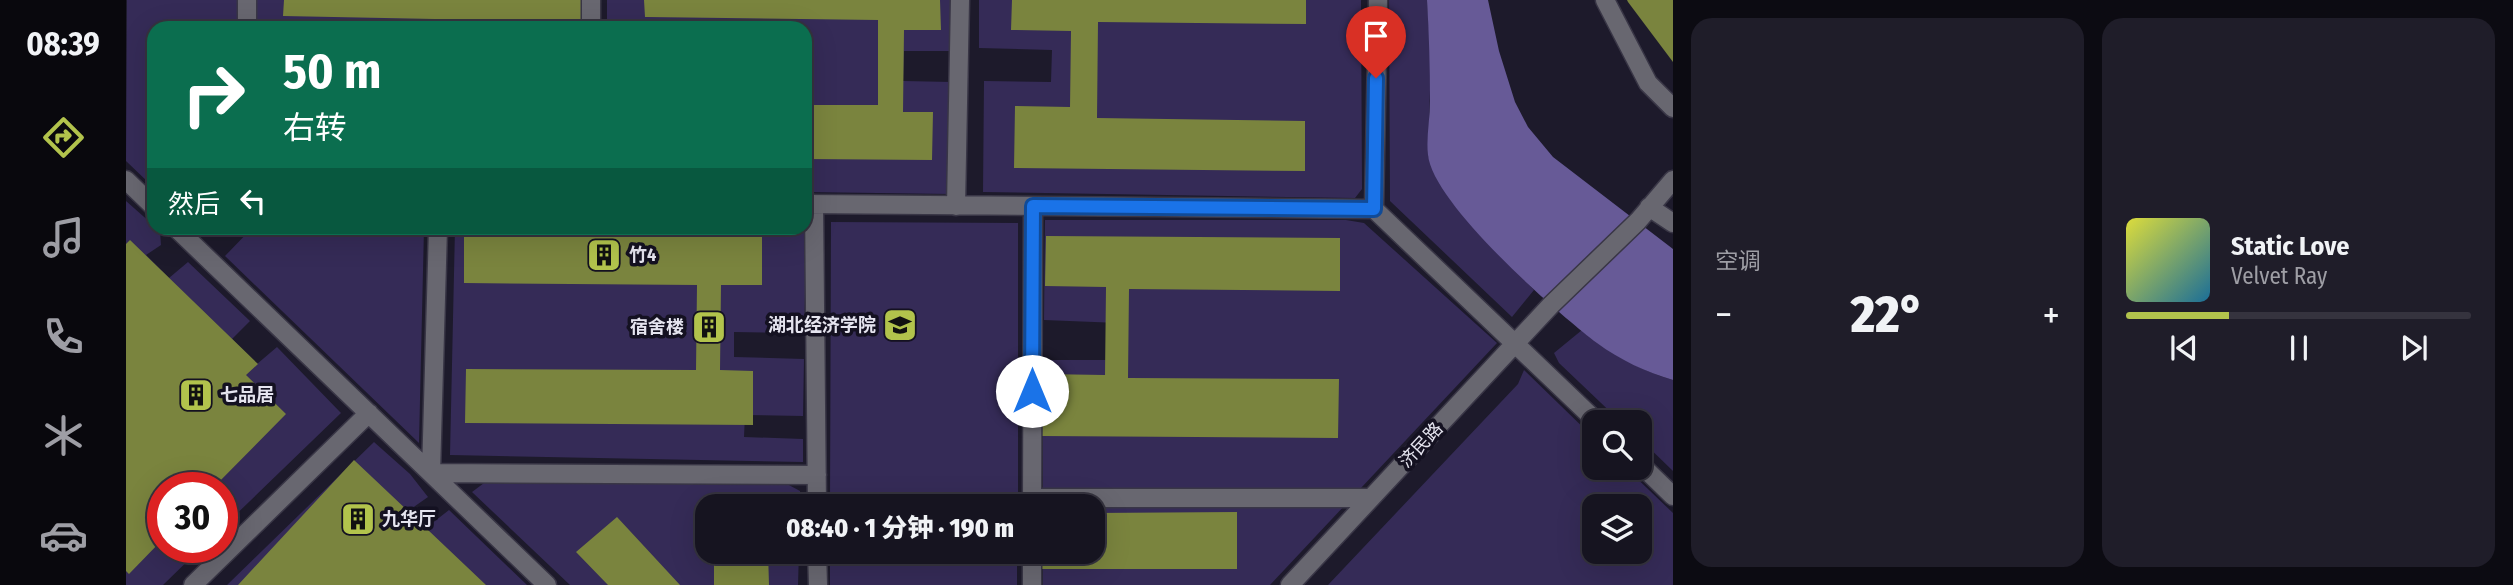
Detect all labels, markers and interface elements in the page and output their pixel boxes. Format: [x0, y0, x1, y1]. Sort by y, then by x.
pin [1346, 6, 1406, 78]
icon: arrive [1357, 17, 1395, 55]
text: 08:39 [26, 25, 100, 63]
text: 50 m [283, 42, 381, 101]
icon: right [168, 49, 259, 140]
text: 右转 [283, 109, 347, 147]
icon: directions [39, 113, 88, 162]
icon: left [234, 182, 272, 220]
text: 然后 [168, 189, 220, 220]
icon: music [39, 213, 88, 262]
text: Static Love [2231, 231, 2349, 262]
building icon: 竹4 [585, 236, 623, 274]
place label: 竹4 [629, 244, 656, 266]
text: 空调 [1715, 247, 1761, 275]
text: Velvet Ray [2231, 262, 2327, 290]
text: 22° [1851, 283, 1924, 346]
text: − [1715, 292, 1732, 338]
text: + [2043, 292, 2060, 338]
school or university icon: 湖北经济学院 [881, 306, 919, 344]
building icon: 宿舍楼 [690, 308, 728, 346]
icon: phone [39, 312, 88, 361]
place label: 湖北经济学院 [768, 314, 876, 336]
place label: 宿舍楼 [630, 316, 684, 338]
icon: previous [2165, 329, 2203, 367]
icon: pause [2280, 329, 2318, 367]
icon: next [2395, 329, 2433, 367]
position arrow [995, 354, 1069, 428]
building icon: 七品居 [177, 376, 215, 414]
place label: 七品居 [220, 384, 274, 406]
map controls [1582, 410, 1652, 564]
button: search [1582, 410, 1652, 480]
icon: climate [39, 411, 88, 460]
street label: 济民路 [1395, 418, 1447, 472]
speed limit sign: 30 [147, 472, 238, 563]
button: layers [1582, 494, 1652, 564]
building icon: 九华厅 [339, 500, 377, 538]
place label: 九华厅 [382, 508, 436, 530]
icon: car [39, 511, 88, 560]
text: 08:40 · 1 分钟 · 190 m [786, 513, 1014, 544]

